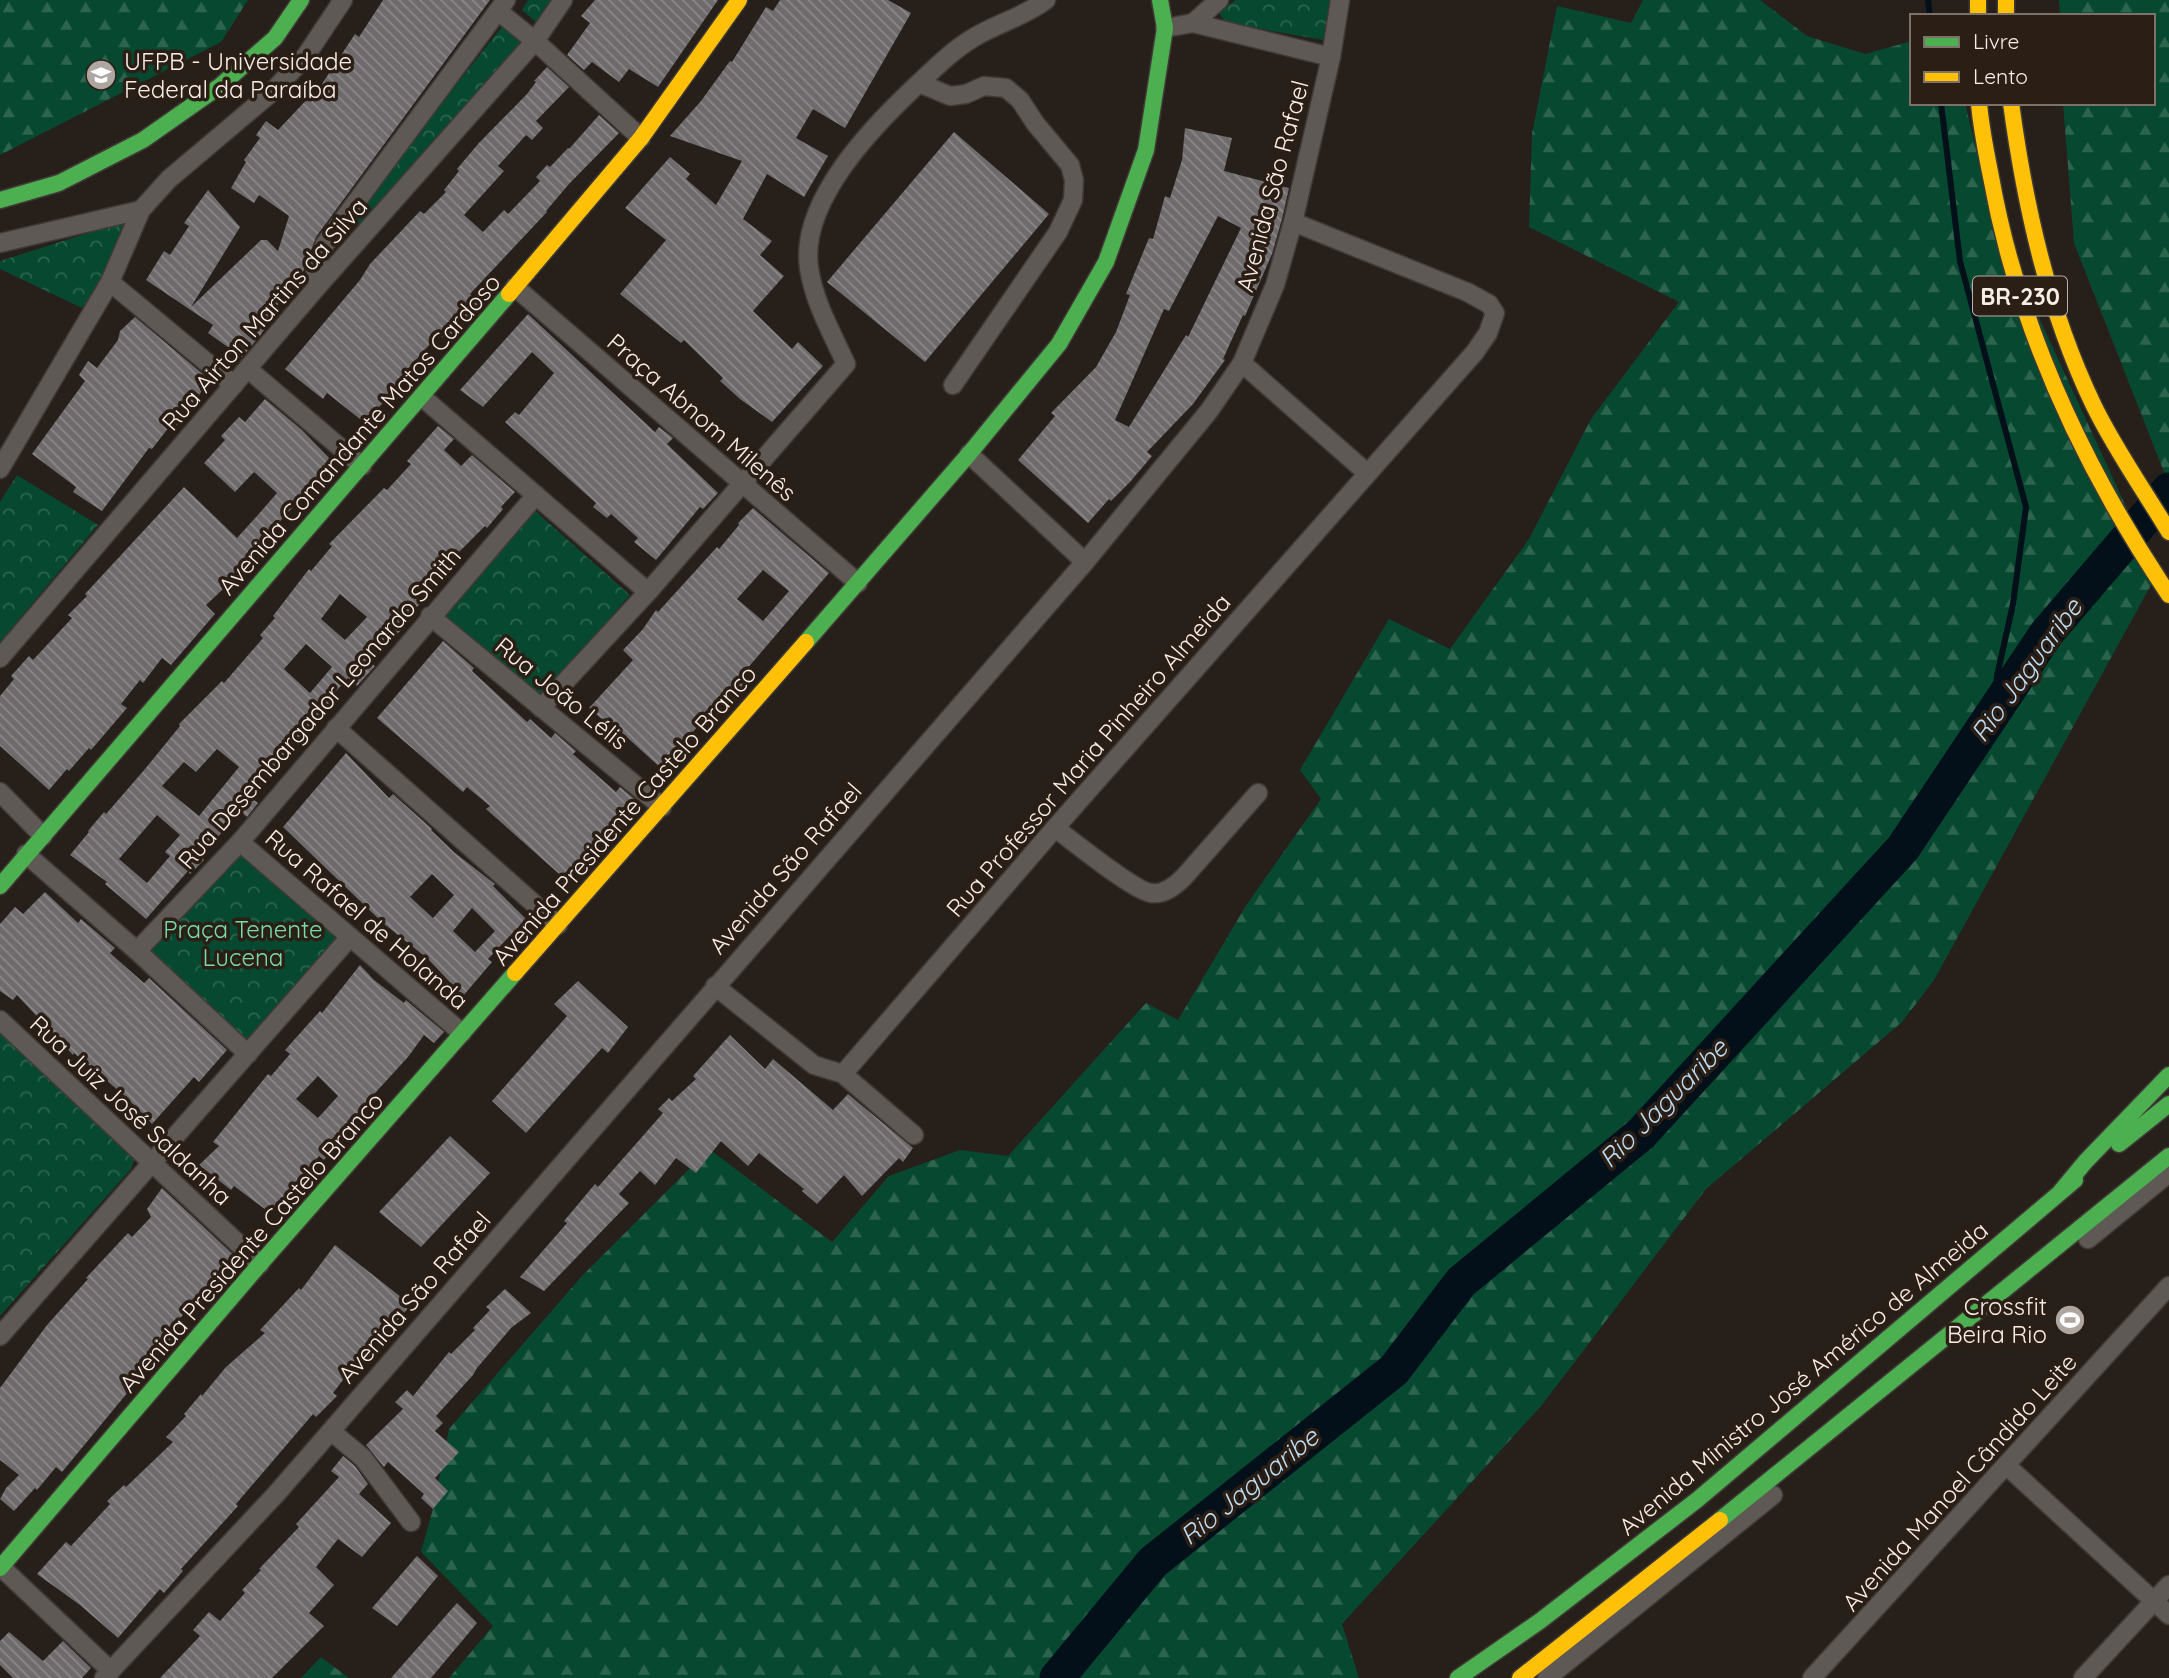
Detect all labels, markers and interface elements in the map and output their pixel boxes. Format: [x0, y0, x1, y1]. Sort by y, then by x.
legend [1910, 14, 2155, 105]
text: Livre [1973, 28, 2019, 54]
place label: UFPB - Universidade Federal da Paraíba [124, 46, 352, 104]
school or university icon: UFPB - Universidade Federal da Paraíba [84, 58, 118, 92]
text: Lento [1973, 63, 2028, 89]
street label: Avenida São Rafael [1229, 77, 1315, 295]
street label: Rua Airton Martins da Silva [155, 192, 373, 436]
street label: Avenida Comandante Matos Cardoso [211, 267, 507, 601]
road number: BR-230 [1973, 276, 2067, 316]
street label: Praça Abnom Milenês [601, 327, 803, 507]
street label: Rua Desembargador Leonardo Smith [171, 541, 467, 875]
street label: Rua Professor Maria Pinheiro Almeida [940, 587, 1236, 923]
water label: Rio Jaguaribe [1963, 591, 2090, 748]
street label: Rua João Lélis [489, 630, 635, 756]
street label: Avenida Presidente Castelo Branco [485, 659, 763, 971]
street label: Avenida São Rafael [702, 776, 868, 960]
street label: Rua Rafael de Holanda [259, 823, 475, 1015]
park label: Praça Tenente Lucena [163, 914, 323, 972]
street label: Rua Juiz José Saldanha [24, 1009, 238, 1211]
water label: Rio Jaguaribe [1592, 1031, 1735, 1174]
street label: Avenida Presidente Castelo Branco [112, 1086, 390, 1398]
street label: Avenida São Rafael [331, 1205, 497, 1389]
street label: Avenida Ministro José Américo de Almeida [1612, 1215, 1994, 1541]
place label: Crossfit Beira Rio [1947, 1291, 2047, 1349]
sports icon: Crossfit Beira Rio [2053, 1303, 2087, 1337]
street label: Avenida Manoel Cândido Leite [1835, 1347, 2083, 1617]
water label: Rio Jaguaribe [1173, 1419, 1326, 1552]

